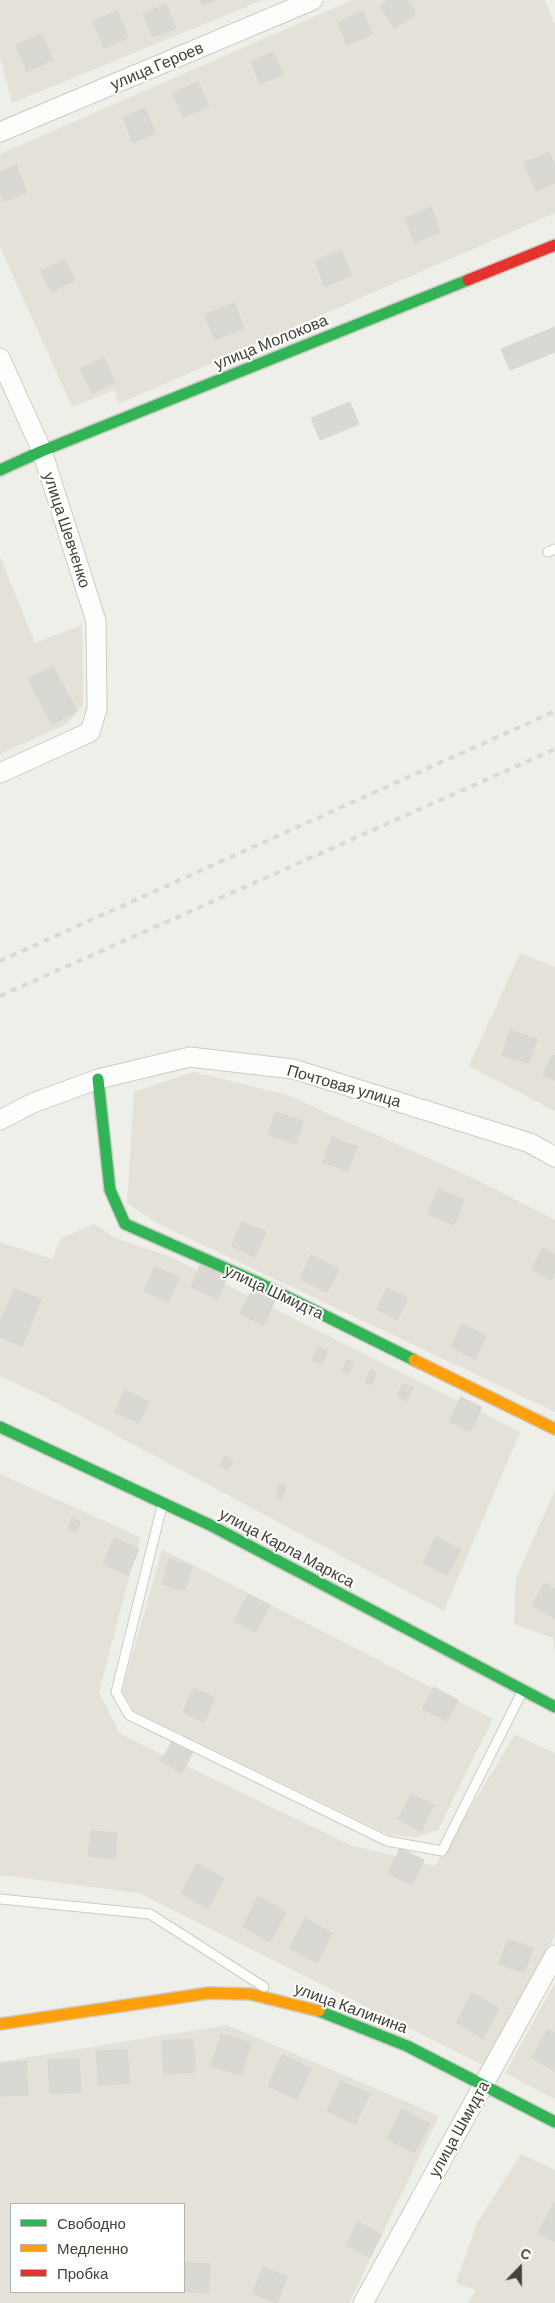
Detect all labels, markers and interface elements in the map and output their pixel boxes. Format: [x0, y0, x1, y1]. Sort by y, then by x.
street label: улица Героев [108, 38, 206, 94]
street label: улица Молокова [211, 310, 331, 374]
street label: улица Шевченко [39, 470, 95, 590]
street label: Почтовая улица [285, 1061, 403, 1111]
street label: улица Шмидта [221, 1261, 327, 1323]
street label: улица Карла Маркса [216, 1504, 358, 1592]
street label: улица Калинина [292, 1979, 410, 2037]
street label: улица Шмидта [425, 2077, 493, 2181]
legend [10, 2203, 185, 2293]
text: Свободно [57, 2214, 126, 2232]
text: Медленно [57, 2239, 128, 2257]
north arrow [495, 2243, 545, 2293]
text: С [518, 2244, 534, 2263]
text: Пробка [57, 2264, 108, 2282]

